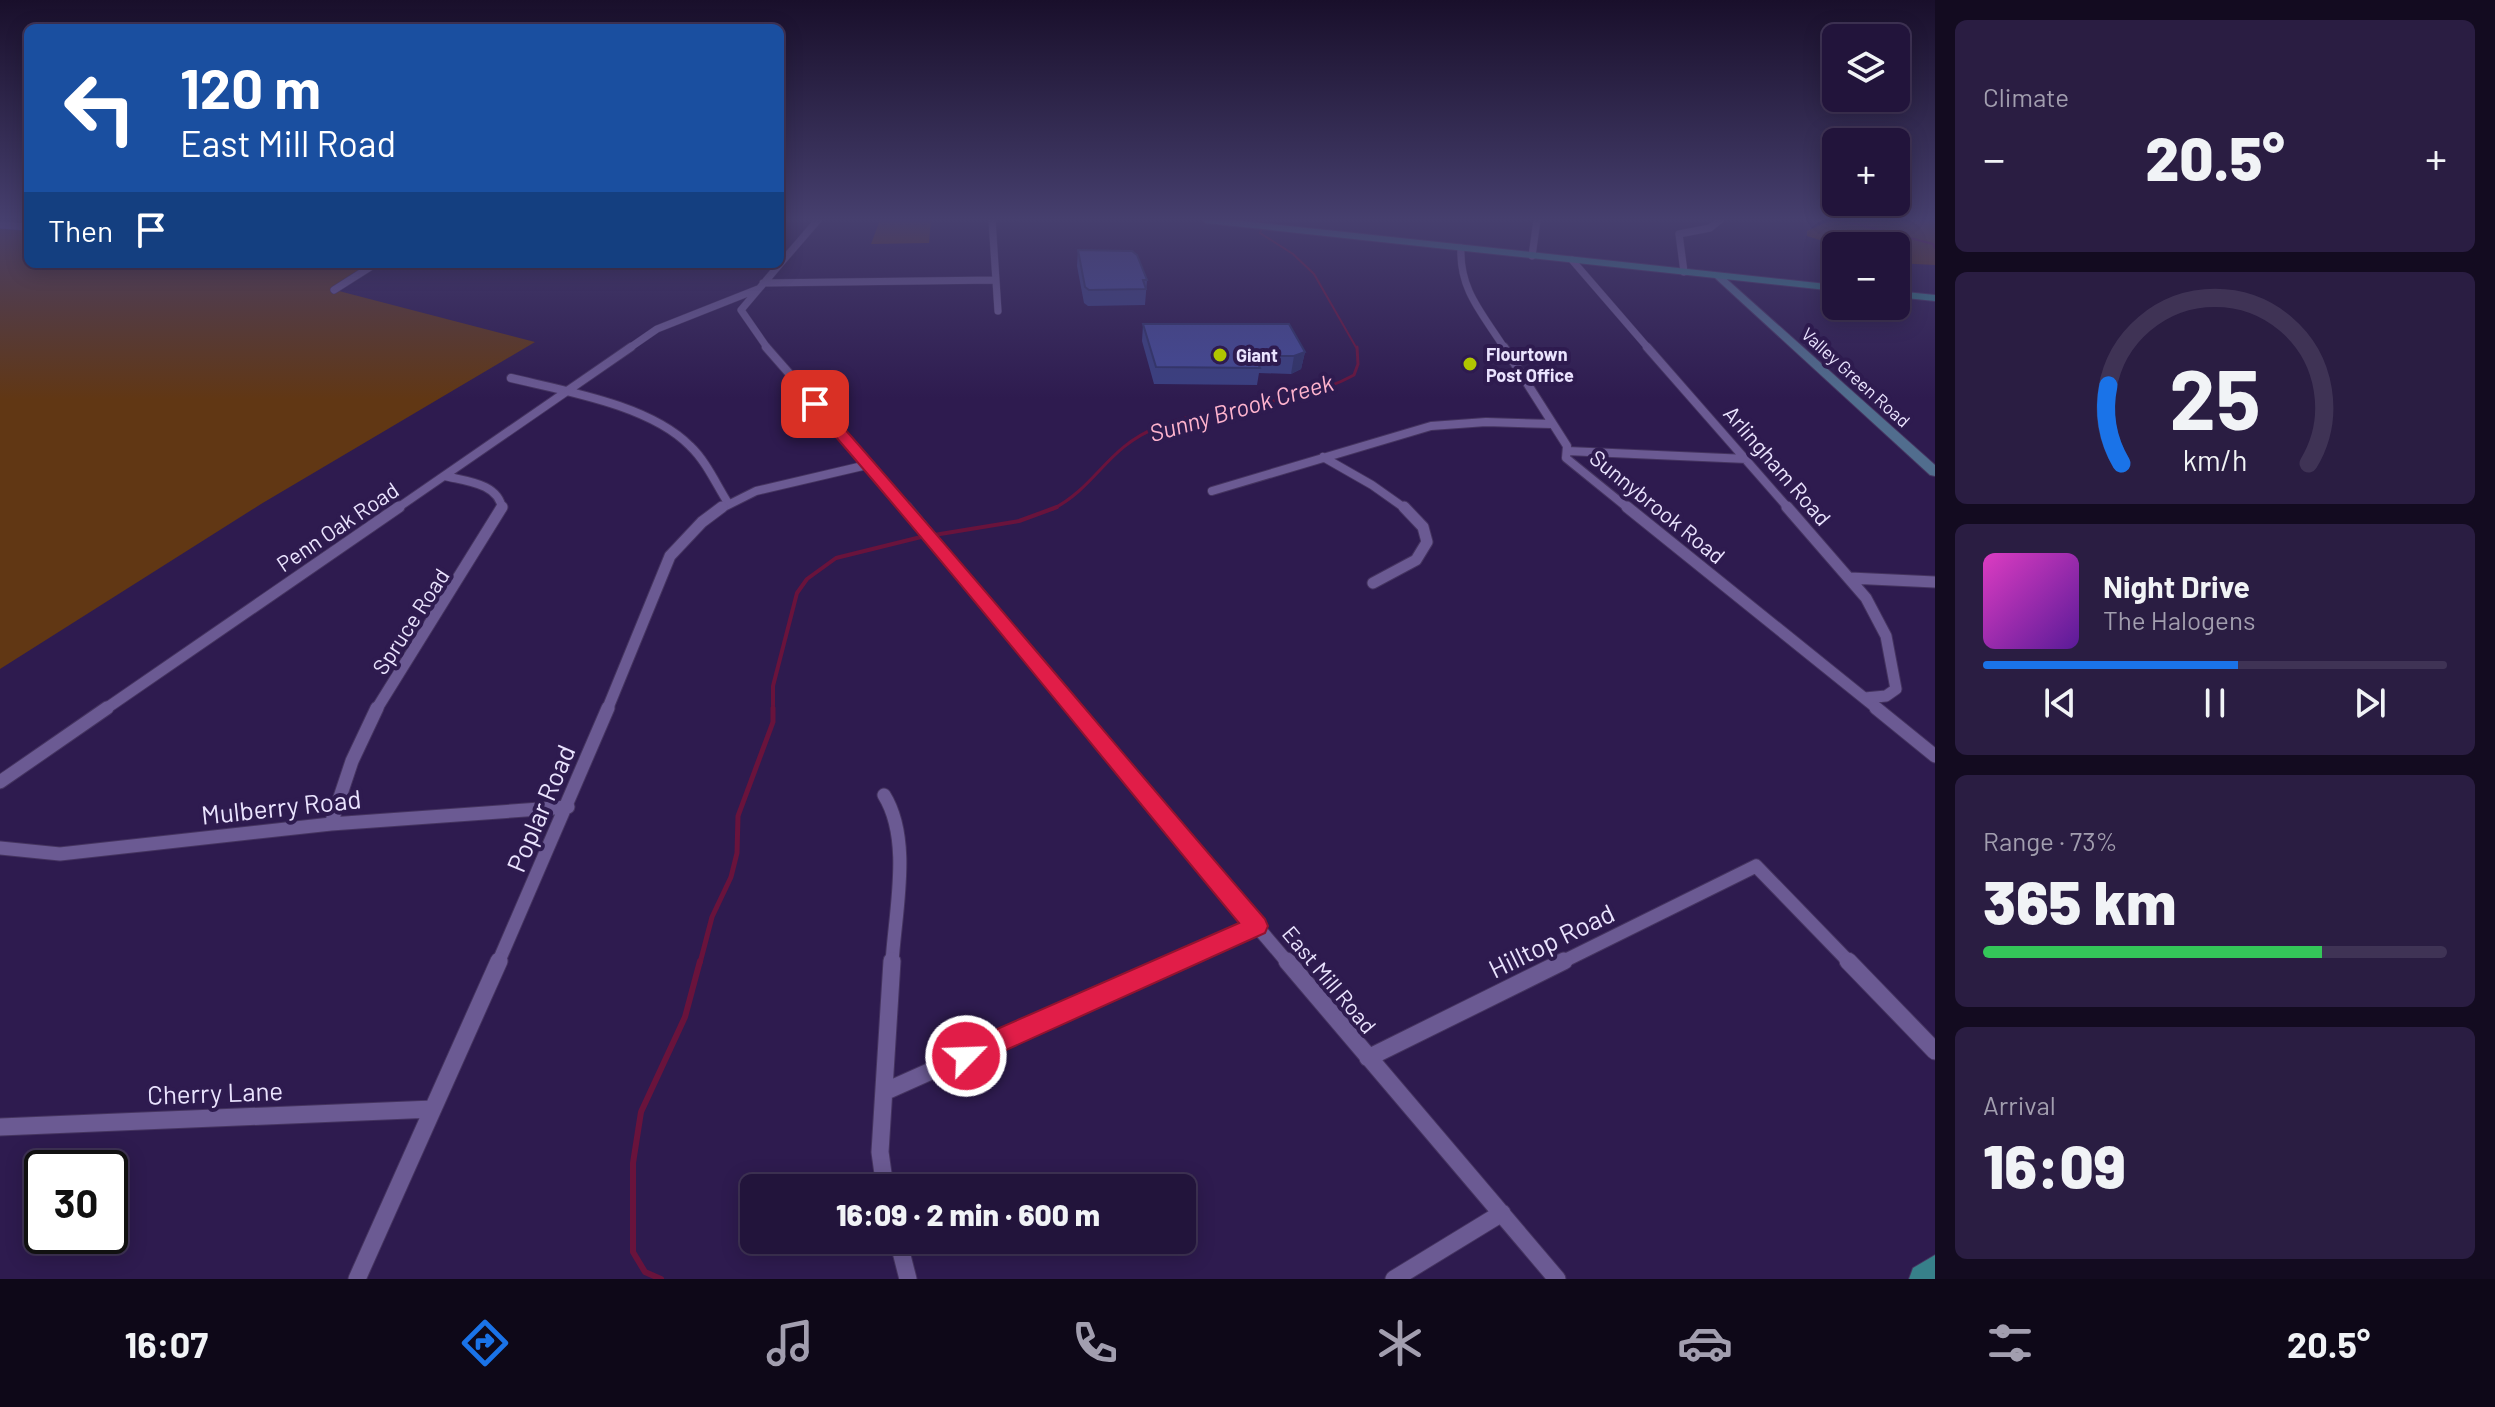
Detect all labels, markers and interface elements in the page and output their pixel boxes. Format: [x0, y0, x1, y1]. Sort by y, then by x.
map controls [1822, 24, 1910, 320]
button: layers [1822, 24, 1910, 112]
text: 120 m [180, 53, 321, 120]
icon: left [48, 56, 152, 160]
text: Climate [1983, 81, 2069, 112]
text: East Mill Road [180, 121, 396, 164]
text: 20.5° [2145, 121, 2285, 193]
button: + [1822, 128, 1910, 216]
text: − [1983, 131, 2005, 184]
text: + [2425, 131, 2447, 184]
icon: arrive [129, 208, 173, 252]
text: Then [48, 212, 113, 248]
button: − [1822, 232, 1910, 320]
street label: Valley Green Road [1797, 323, 1915, 431]
place label: Flourtown Post Office [1486, 343, 1574, 386]
place label: Giant [1236, 344, 1278, 366]
marker: Giant [1211, 346, 1229, 364]
text: 25 [2169, 346, 2261, 446]
marker: Flourtown Post Office [1461, 355, 1479, 373]
water label: Sunny Brook Creek [1146, 367, 1337, 447]
pin [781, 370, 849, 438]
icon: arrive [793, 382, 837, 426]
street label: Arlingham Road [1719, 400, 1837, 530]
text: km/h [2183, 442, 2247, 477]
street label: Sunnybrook Road [1585, 444, 1731, 568]
street label: Penn Oak Road [271, 476, 403, 576]
street label: Spruce Road [366, 563, 454, 679]
text: Night Drive [2103, 568, 2250, 604]
text: The Halogens [2103, 604, 2255, 635]
icon: previous [2038, 681, 2082, 725]
icon: pause [2193, 681, 2237, 725]
icon: next [2348, 681, 2392, 725]
street label: Poplar Road [499, 740, 581, 876]
street label: Mulberry Road [199, 782, 363, 830]
text: Range · 73% [1983, 825, 2118, 856]
text: 365 km [1983, 865, 2177, 937]
street label: Hilltop Road [1483, 896, 1619, 984]
street label: East Mill Road [1278, 920, 1382, 1038]
position arrow [924, 1014, 1008, 1098]
street label: Cherry Lane [146, 1074, 284, 1110]
text: Arrival [1983, 1089, 2056, 1120]
text: 16:09 [1983, 1129, 2126, 1201]
speed limit sign: 30 [24, 1150, 128, 1254]
text: 16:09 · 2 min · 600 m [836, 1196, 1100, 1232]
icon: directions [457, 1315, 513, 1371]
icon: music [762, 1315, 818, 1371]
icon: phone [1067, 1315, 1123, 1371]
icon: climate [1372, 1315, 1428, 1371]
icon: car [1677, 1315, 1733, 1371]
icon: filters [1982, 1315, 2038, 1371]
text: 16:07 [125, 1322, 208, 1365]
text: 20.5° [2287, 1322, 2370, 1365]

